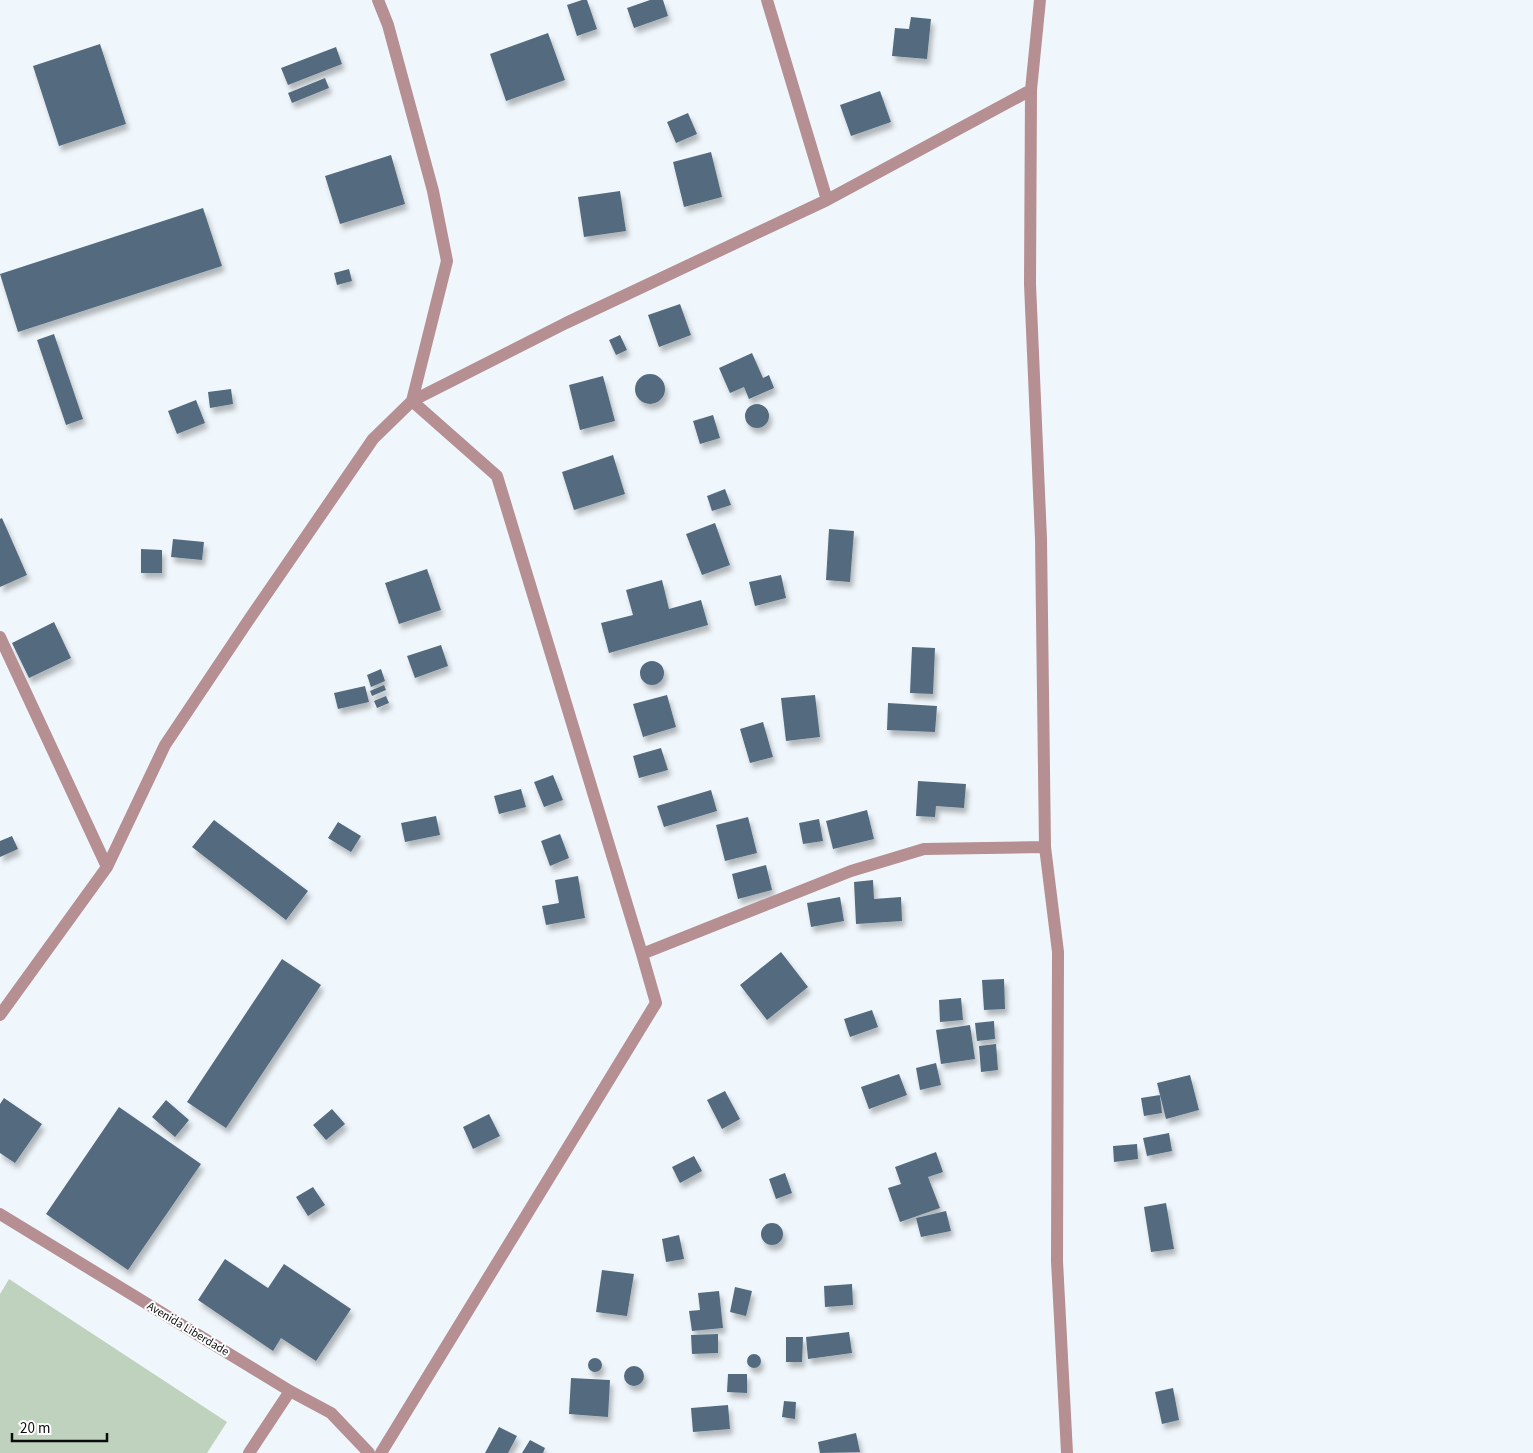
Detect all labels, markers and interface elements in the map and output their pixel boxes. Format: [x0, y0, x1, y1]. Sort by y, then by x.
street label: Avenida Liberdade [144, 1298, 232, 1360]
scale bar [12, 1410, 108, 1442]
text: 20 m [20, 1418, 50, 1439]

